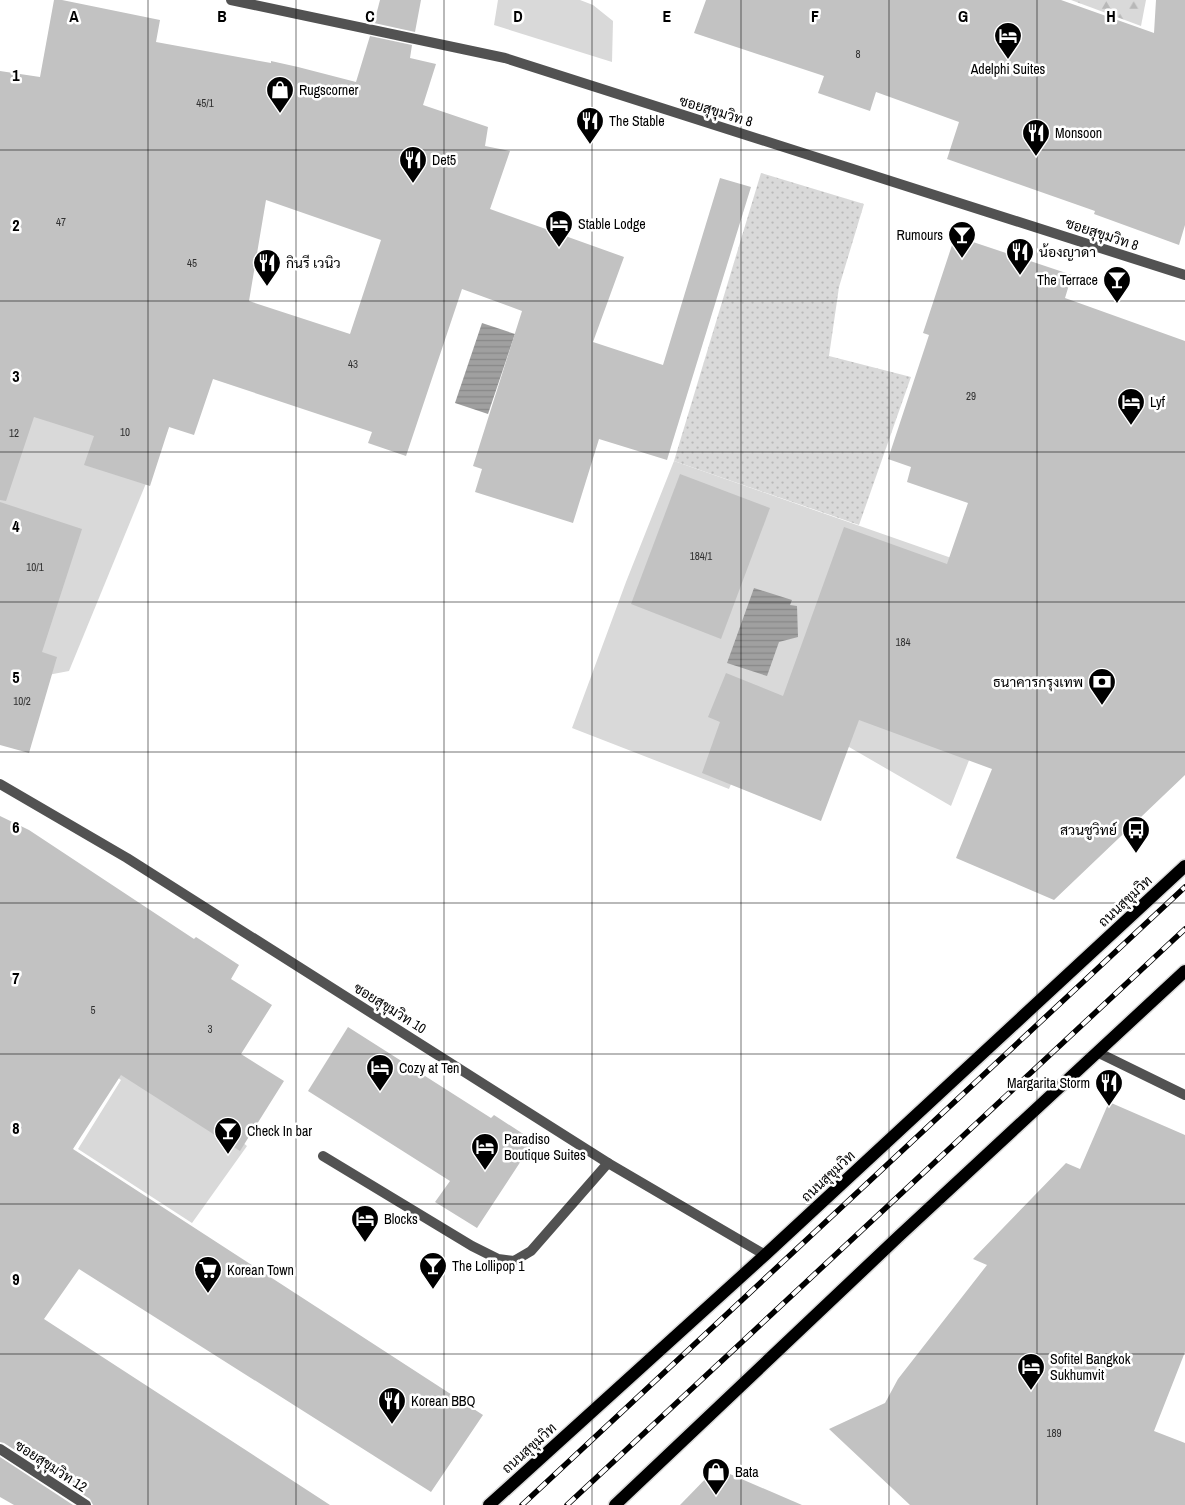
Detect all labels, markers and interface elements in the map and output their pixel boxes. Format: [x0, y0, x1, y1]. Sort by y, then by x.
text: A [69, 5, 79, 27]
text: B [217, 5, 227, 27]
text: C [365, 5, 375, 27]
text: D [513, 5, 523, 27]
text: E [663, 5, 672, 27]
text: F [811, 5, 819, 27]
text: G [958, 5, 968, 27]
text: H [1106, 5, 1116, 27]
hotel icon: Adelphi Suites [993, 21, 1023, 60]
house number: 8 [855, 47, 861, 61]
place label: Adelphi Suites [970, 60, 1046, 78]
text: 1 [12, 64, 20, 86]
shop icon: Rugscorner [265, 75, 295, 114]
place label: Rugscorner [299, 81, 359, 99]
street label: ซอยสุขุมวิท 8 [677, 91, 755, 132]
house number: 45/1 [196, 96, 214, 110]
restaurant icon: The Stable [575, 106, 605, 145]
place label: The Stable [609, 112, 665, 130]
restaurant icon: Monsoon [1021, 118, 1051, 157]
place label: Monsoon [1055, 124, 1102, 142]
restaurant icon: Det5 [398, 145, 428, 184]
place label: Det5 [432, 151, 456, 169]
hotel icon: Stable Lodge [544, 209, 574, 248]
text: 2 [12, 214, 20, 236]
street label: ซอยสุขุมวิท 8 [1063, 214, 1141, 255]
house number: 47 [56, 215, 66, 229]
place label: Stable Lodge [578, 215, 646, 233]
bar icon: Rumours [947, 220, 977, 259]
place label: Rumours [896, 226, 943, 244]
restaurant icon: น้องญาดา [1005, 237, 1035, 276]
place label: น้องญาดา [1039, 243, 1096, 261]
restaurant icon: กินรี เวนิว [252, 248, 282, 287]
place label: กินรี เวนิว [286, 254, 341, 272]
house number: 45 [187, 256, 197, 270]
bar icon: The Terrace [1102, 265, 1132, 304]
place label: The Terrace [1037, 271, 1098, 289]
house number: 43 [348, 357, 358, 371]
text: 3 [12, 365, 20, 387]
hotel icon: Lyf [1116, 387, 1146, 426]
house number: 29 [966, 389, 976, 403]
place label: Lyf [1150, 393, 1166, 411]
house number: 10 [120, 425, 130, 439]
house number: 12 [9, 426, 19, 440]
text: 4 [12, 515, 20, 537]
house number: 184/1 [690, 549, 712, 563]
house number: 10/1 [26, 560, 44, 574]
house number: 184 [895, 635, 911, 649]
text: 5 [12, 666, 20, 688]
bank icon: ธนาคารกรุงเทพ [1087, 667, 1117, 706]
place label: ธนาคารกรุงเทพ [993, 673, 1083, 692]
house number: 10/2 [13, 694, 31, 708]
bus stop icon: สวนชูวิทย์ [1121, 815, 1151, 854]
text: 6 [12, 816, 20, 838]
place label: สวนชูวิทย์ [1060, 821, 1117, 840]
street label: ถนนสุขุมวิท [1094, 871, 1156, 931]
text: 7 [12, 967, 20, 989]
street label: ซอยสุขุมวิท 10 [350, 979, 430, 1038]
house number: 5 [90, 1003, 96, 1017]
house number: 3 [207, 1022, 213, 1036]
hotel icon: Cozy at Ten [365, 1053, 395, 1092]
place label: Cozy at Ten [399, 1059, 459, 1077]
restaurant icon: Margarita Storm [1094, 1068, 1124, 1107]
place label: Margarita Storm [1007, 1074, 1090, 1092]
bar icon: Check In bar [213, 1116, 243, 1155]
text: 8 [12, 1117, 20, 1139]
place label: Check In bar [247, 1122, 312, 1140]
place label: Paradiso Boutique Suites [504, 1130, 586, 1164]
hotel icon: Paradiso Boutique Suites [470, 1132, 500, 1171]
street label: ถนนสุขุมวิท [797, 1146, 859, 1206]
hotel icon: Blocks [350, 1204, 380, 1243]
place label: Blocks [384, 1210, 418, 1228]
bar icon: The Lollipop 1 [418, 1251, 448, 1290]
supermarket icon: Korean Town [193, 1255, 223, 1294]
place label: The Lollipop 1 [452, 1257, 525, 1275]
place label: Korean Town [227, 1261, 294, 1279]
text: 9 [12, 1268, 20, 1290]
place label: Sofitel Bangkok Sukhumvit [1050, 1350, 1131, 1384]
hotel icon: Sofitel Bangkok Sukhumvit [1016, 1352, 1046, 1391]
restaurant icon: Korean BBQ [377, 1386, 407, 1425]
place label: Korean BBQ [411, 1392, 476, 1410]
street label: ถนนสุขุมวิท [498, 1419, 561, 1478]
house number: 189 [1046, 1426, 1062, 1440]
street label: ซอยสุขุมวิท 12 [11, 1436, 90, 1497]
shop icon: Bata [701, 1457, 731, 1496]
place label: Bata [735, 1463, 759, 1481]

